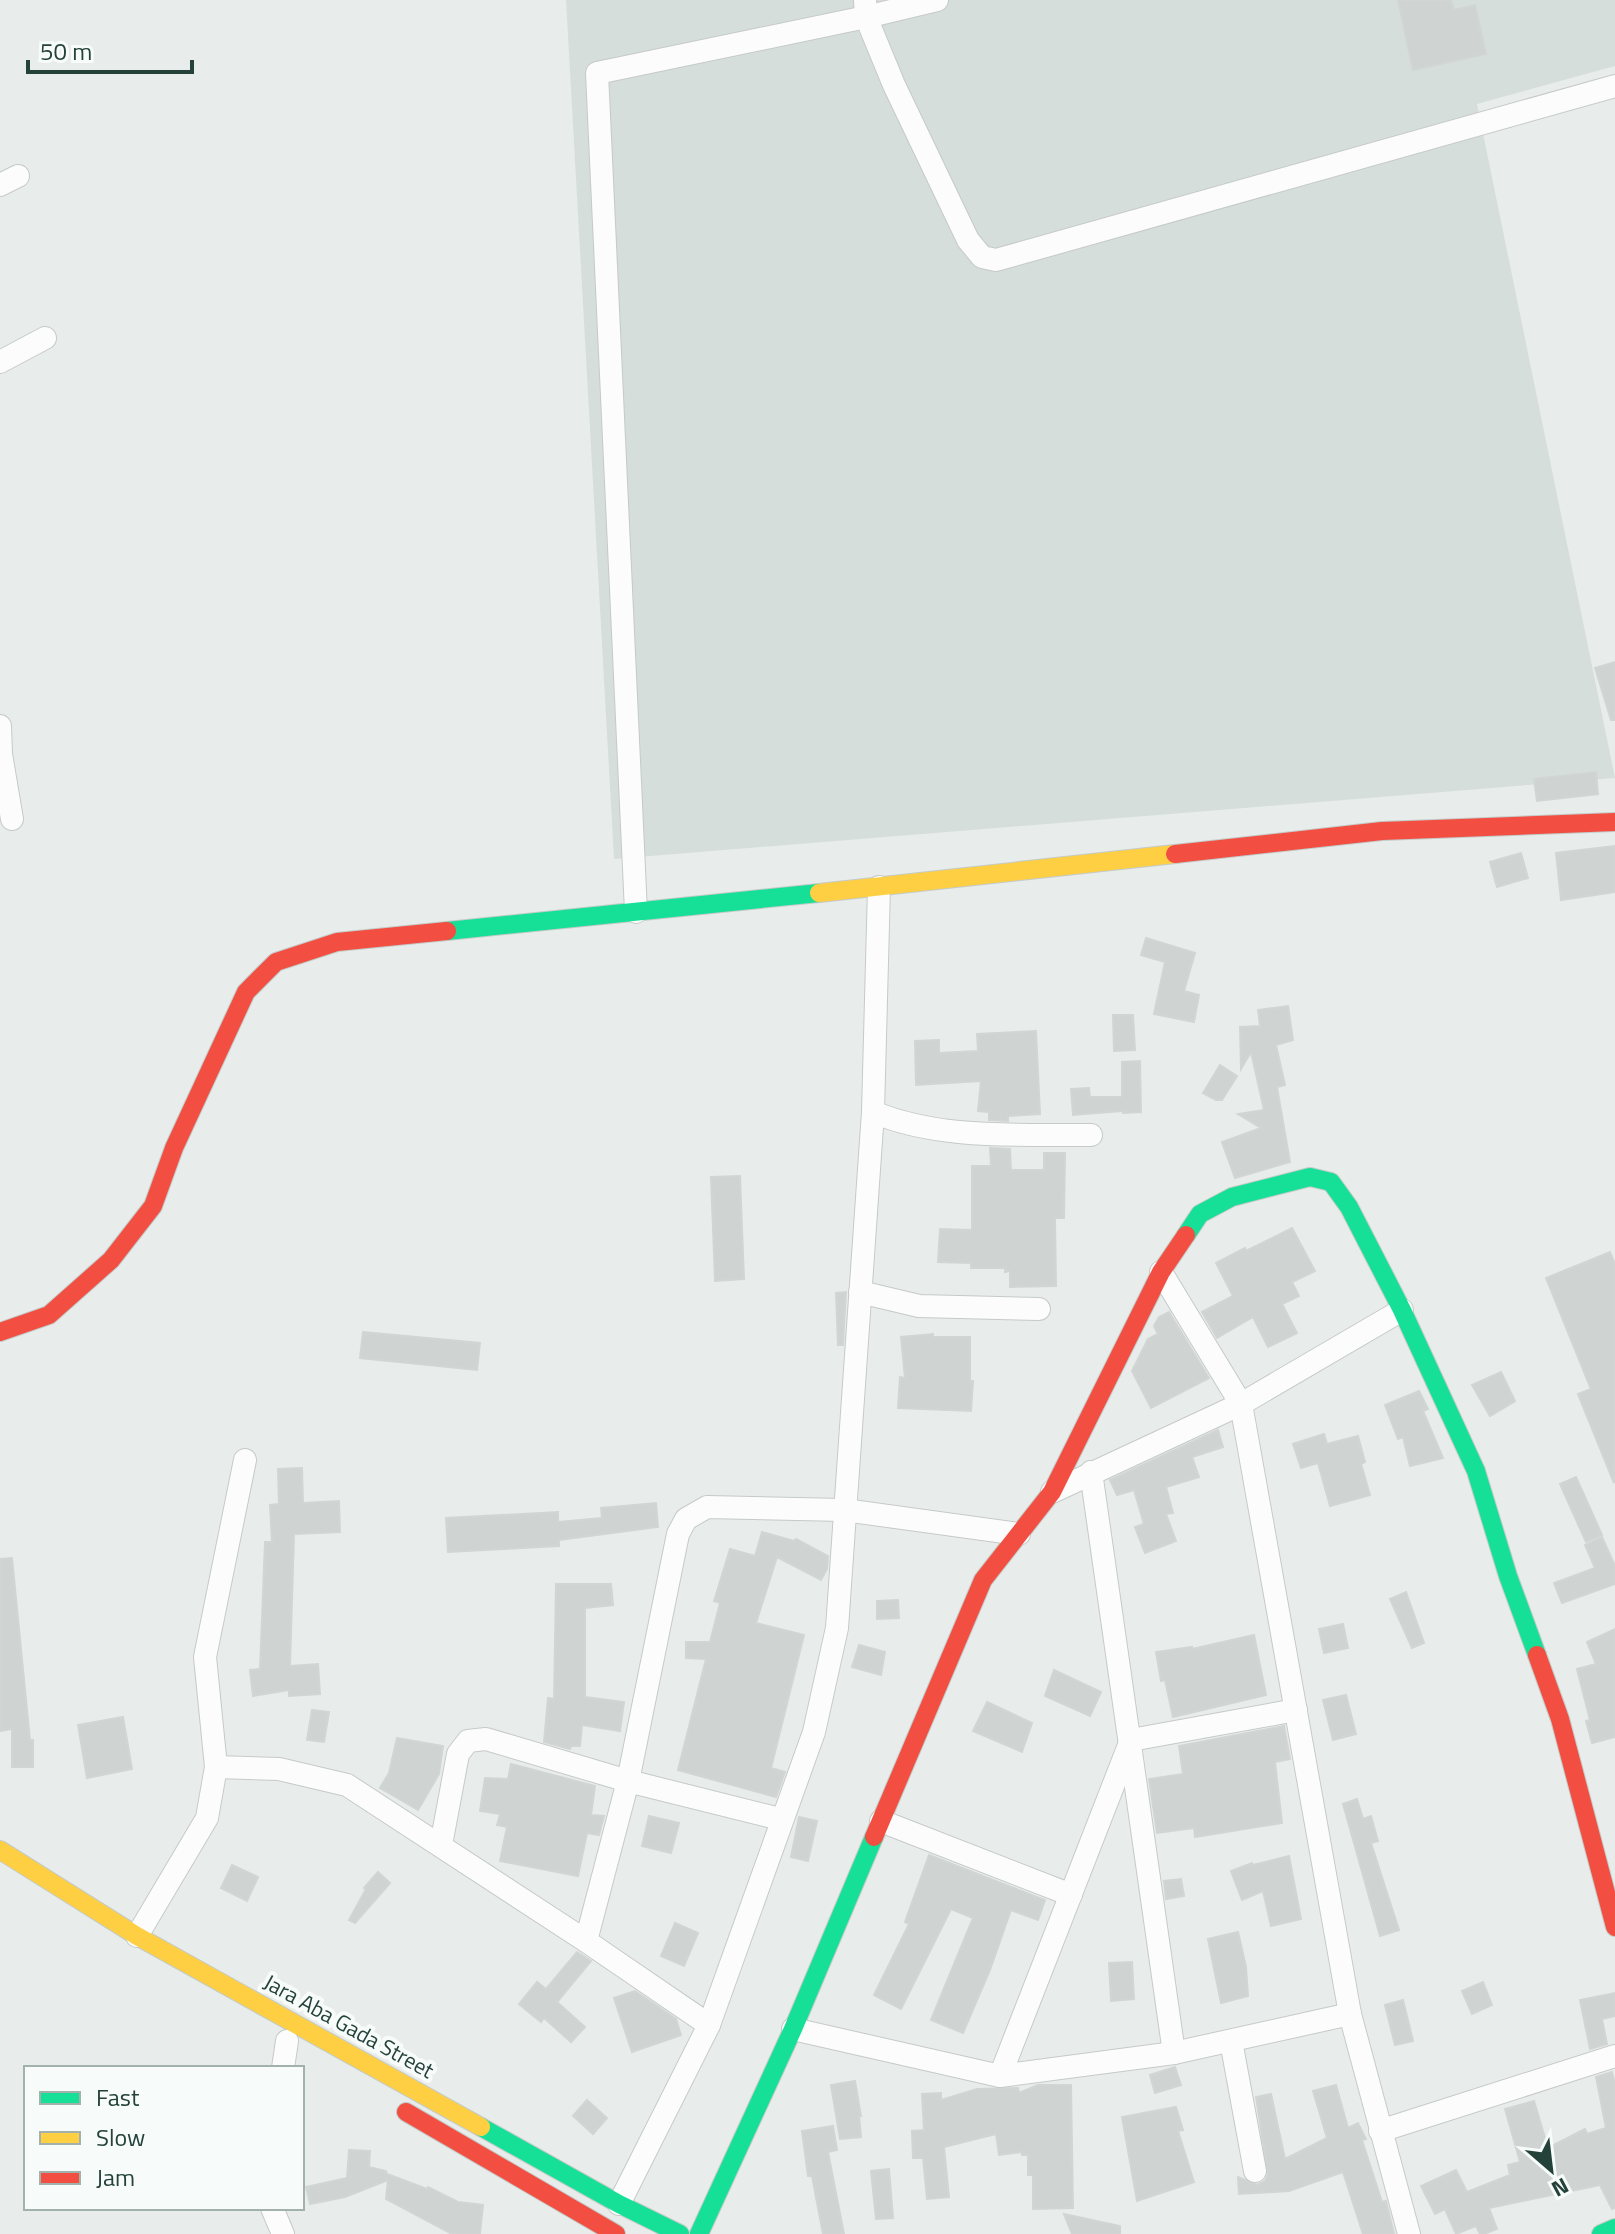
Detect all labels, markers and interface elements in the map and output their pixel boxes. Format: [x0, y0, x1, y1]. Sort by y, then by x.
scale bar [28, 24, 192, 74]
text: 50 m [40, 33, 92, 69]
street label: Jara Aba Gada Street [258, 1965, 441, 2087]
legend [24, 2066, 304, 2210]
text: Fast [96, 2079, 140, 2115]
text: Slow [96, 2119, 145, 2155]
north arrow [1511, 2130, 1591, 2210]
text: Jam [96, 2159, 135, 2195]
text: N [1546, 2169, 1575, 2206]

